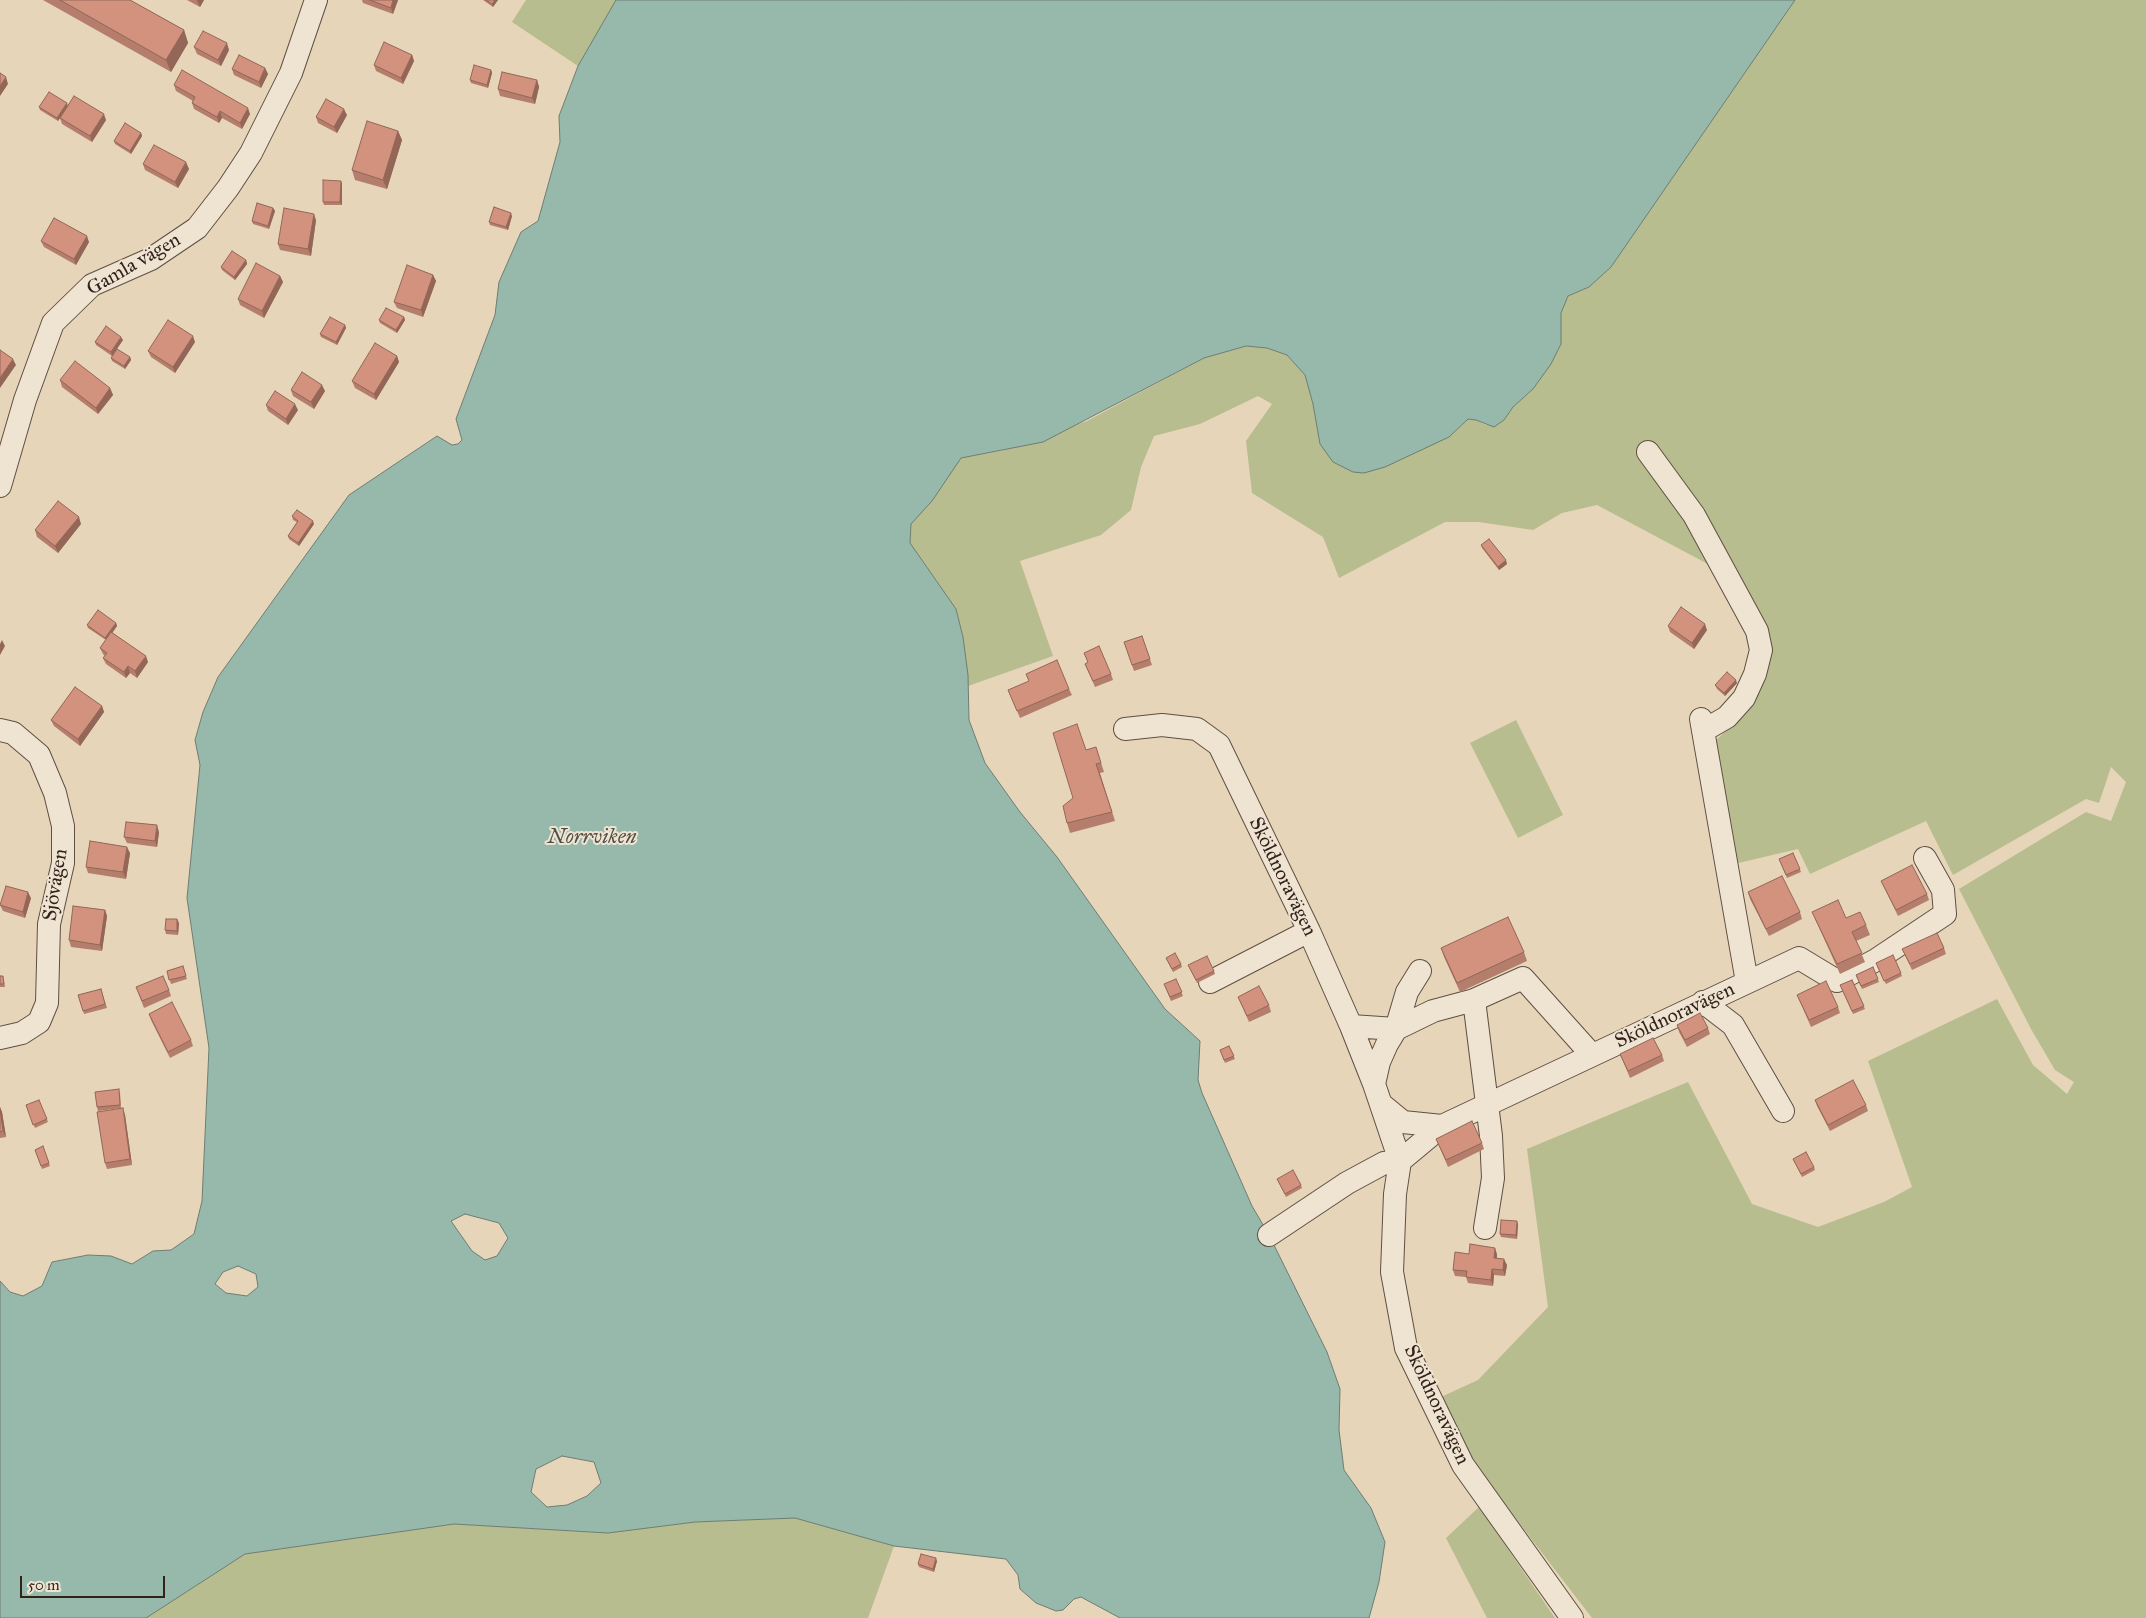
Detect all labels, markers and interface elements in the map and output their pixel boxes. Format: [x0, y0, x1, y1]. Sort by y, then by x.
street label: Gamla vägen [83, 228, 185, 302]
street label: Sköldnoravägen [1243, 814, 1321, 940]
water label: Norrviken [548, 825, 636, 851]
street label: Sjövägen [38, 847, 74, 923]
street label: Sköldnoravägen [1611, 978, 1739, 1054]
street label: Sköldnoravägen [1398, 1341, 1474, 1469]
scale bar [22, 1566, 168, 1598]
text: 50 m [28, 1576, 60, 1594]

